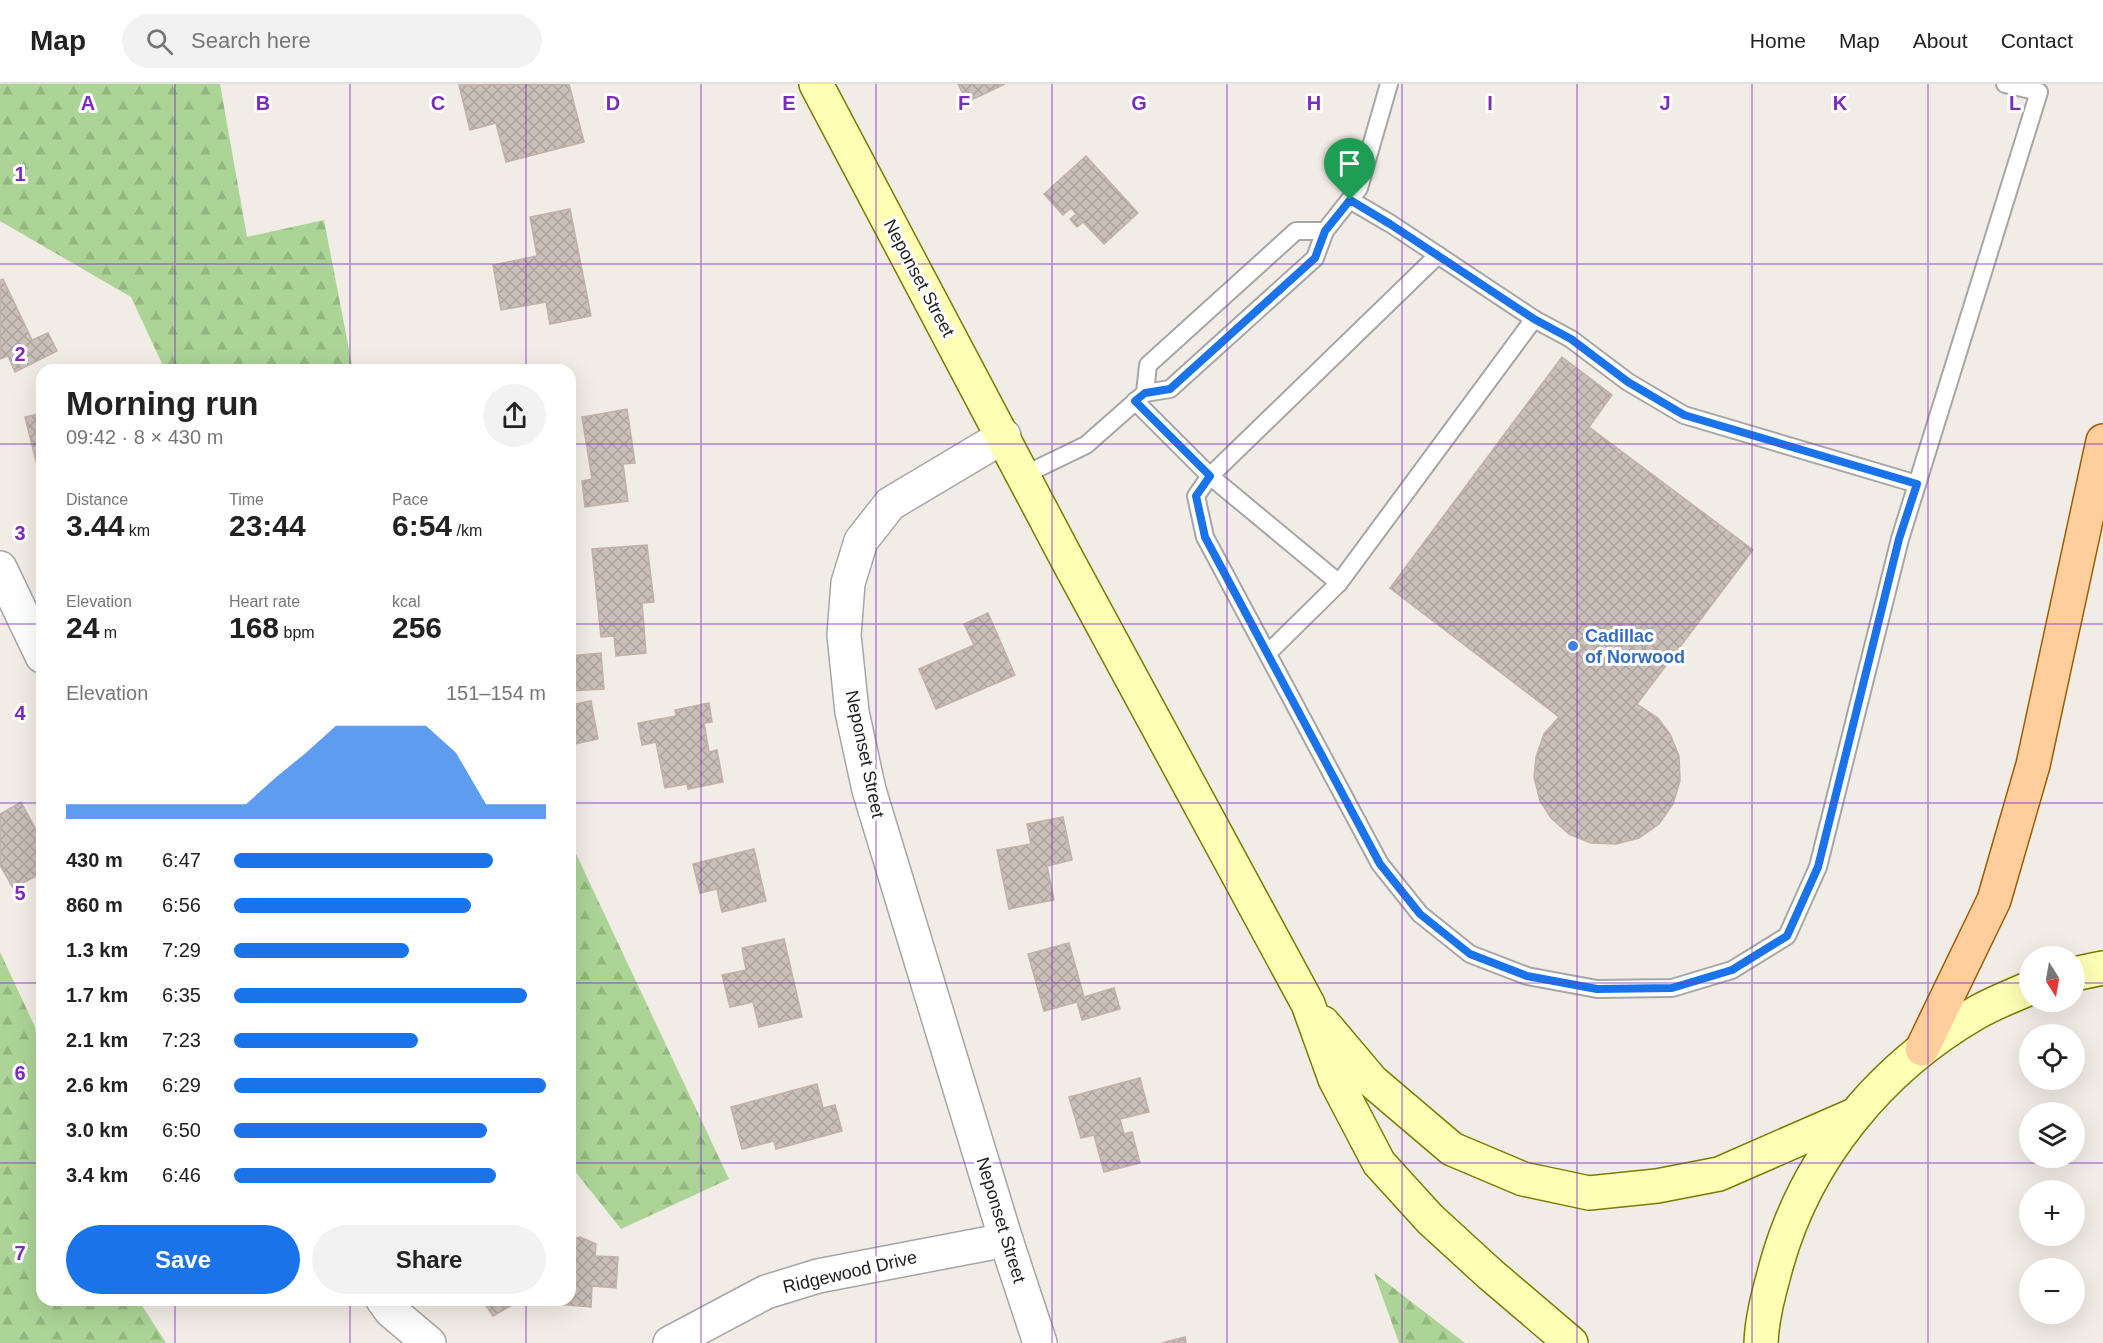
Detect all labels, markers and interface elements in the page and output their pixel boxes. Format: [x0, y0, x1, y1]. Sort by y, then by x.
search box [122, 14, 542, 68]
text: Map [30, 25, 86, 56]
icon: search [143, 25, 176, 58]
text: Search here [191, 28, 311, 53]
text: Home [1750, 29, 1806, 52]
text: Map [1839, 29, 1880, 52]
text: About [1913, 29, 1968, 52]
text: Contact [2001, 29, 2073, 52]
text: A [81, 92, 95, 114]
text: B [256, 92, 270, 114]
text: C [431, 92, 445, 114]
text: D [606, 92, 620, 114]
text: E [782, 92, 796, 114]
text: F [958, 92, 970, 114]
text: G [1131, 92, 1147, 114]
text: H [1307, 92, 1321, 114]
text: I [1487, 92, 1493, 114]
text: J [1659, 92, 1671, 114]
text: K [1833, 92, 1848, 114]
text: L [2009, 92, 2021, 114]
pin [1324, 138, 1375, 200]
icon: arrive [1333, 147, 1366, 180]
text: 1 [14, 163, 26, 185]
street label: Neponset Street [880, 216, 958, 340]
text: 2 [14, 343, 26, 365]
button: share [483, 384, 546, 447]
text: Morning run [66, 385, 258, 422]
text: 09:42 · 8 × 430 m [66, 426, 223, 448]
text: Distance [66, 491, 128, 508]
text: Time [229, 491, 264, 508]
text: Pace [392, 491, 428, 508]
text: 3.44 [66, 509, 124, 542]
text: 23:44 [229, 509, 306, 542]
text: 6:54 [392, 509, 452, 542]
text: 3 [14, 522, 26, 544]
text: km [124, 522, 150, 539]
text: /km [452, 522, 482, 539]
text: Elevation [66, 593, 132, 610]
text: Heart rate [229, 593, 300, 610]
text: kcal [392, 593, 420, 610]
text: 24 [66, 611, 99, 644]
text: 168 [229, 611, 279, 644]
text: 256 [392, 611, 442, 644]
text: m [99, 624, 117, 641]
text: bpm [279, 624, 315, 641]
place label: Cadillac of Norwood [1585, 626, 1685, 667]
marker: Cadillac of Norwood [1566, 639, 1580, 653]
text: Elevation [66, 682, 148, 704]
text: 151–154 m [446, 682, 546, 704]
street label: Neponset Street [842, 688, 888, 820]
text: 4 [14, 702, 26, 724]
text: 430 m [66, 849, 123, 871]
text: 6:47 [162, 849, 201, 871]
text: 5 [14, 882, 26, 904]
text: 860 m [66, 894, 123, 916]
text: 6:56 [162, 894, 201, 916]
text: 1.3 km [66, 939, 128, 961]
text: 7:29 [162, 939, 201, 961]
north arrow [2019, 946, 2085, 1012]
map controls [2019, 946, 2085, 1324]
text: 1.7 km [66, 984, 128, 1006]
text: 6:35 [162, 984, 201, 1006]
button: locate [2019, 1024, 2085, 1090]
text: 2.1 km [66, 1029, 128, 1051]
text: 7:23 [162, 1029, 201, 1051]
text: 6 [14, 1062, 26, 1084]
text: 2.6 km [66, 1074, 128, 1096]
text: 6:29 [162, 1074, 201, 1096]
button: layers [2019, 1102, 2085, 1168]
text: 3.0 km [66, 1119, 128, 1141]
text: 6:50 [162, 1119, 201, 1141]
street label: Neponset Street [972, 1155, 1030, 1285]
text: 3.4 km [66, 1164, 128, 1186]
text: 6:46 [162, 1164, 201, 1186]
button: + [2019, 1180, 2085, 1246]
button: Save [66, 1225, 300, 1294]
button: Share [312, 1225, 546, 1294]
text: 7 [14, 1242, 26, 1264]
street label: Ridgewood Drive [781, 1247, 919, 1297]
button: − [2019, 1258, 2085, 1324]

